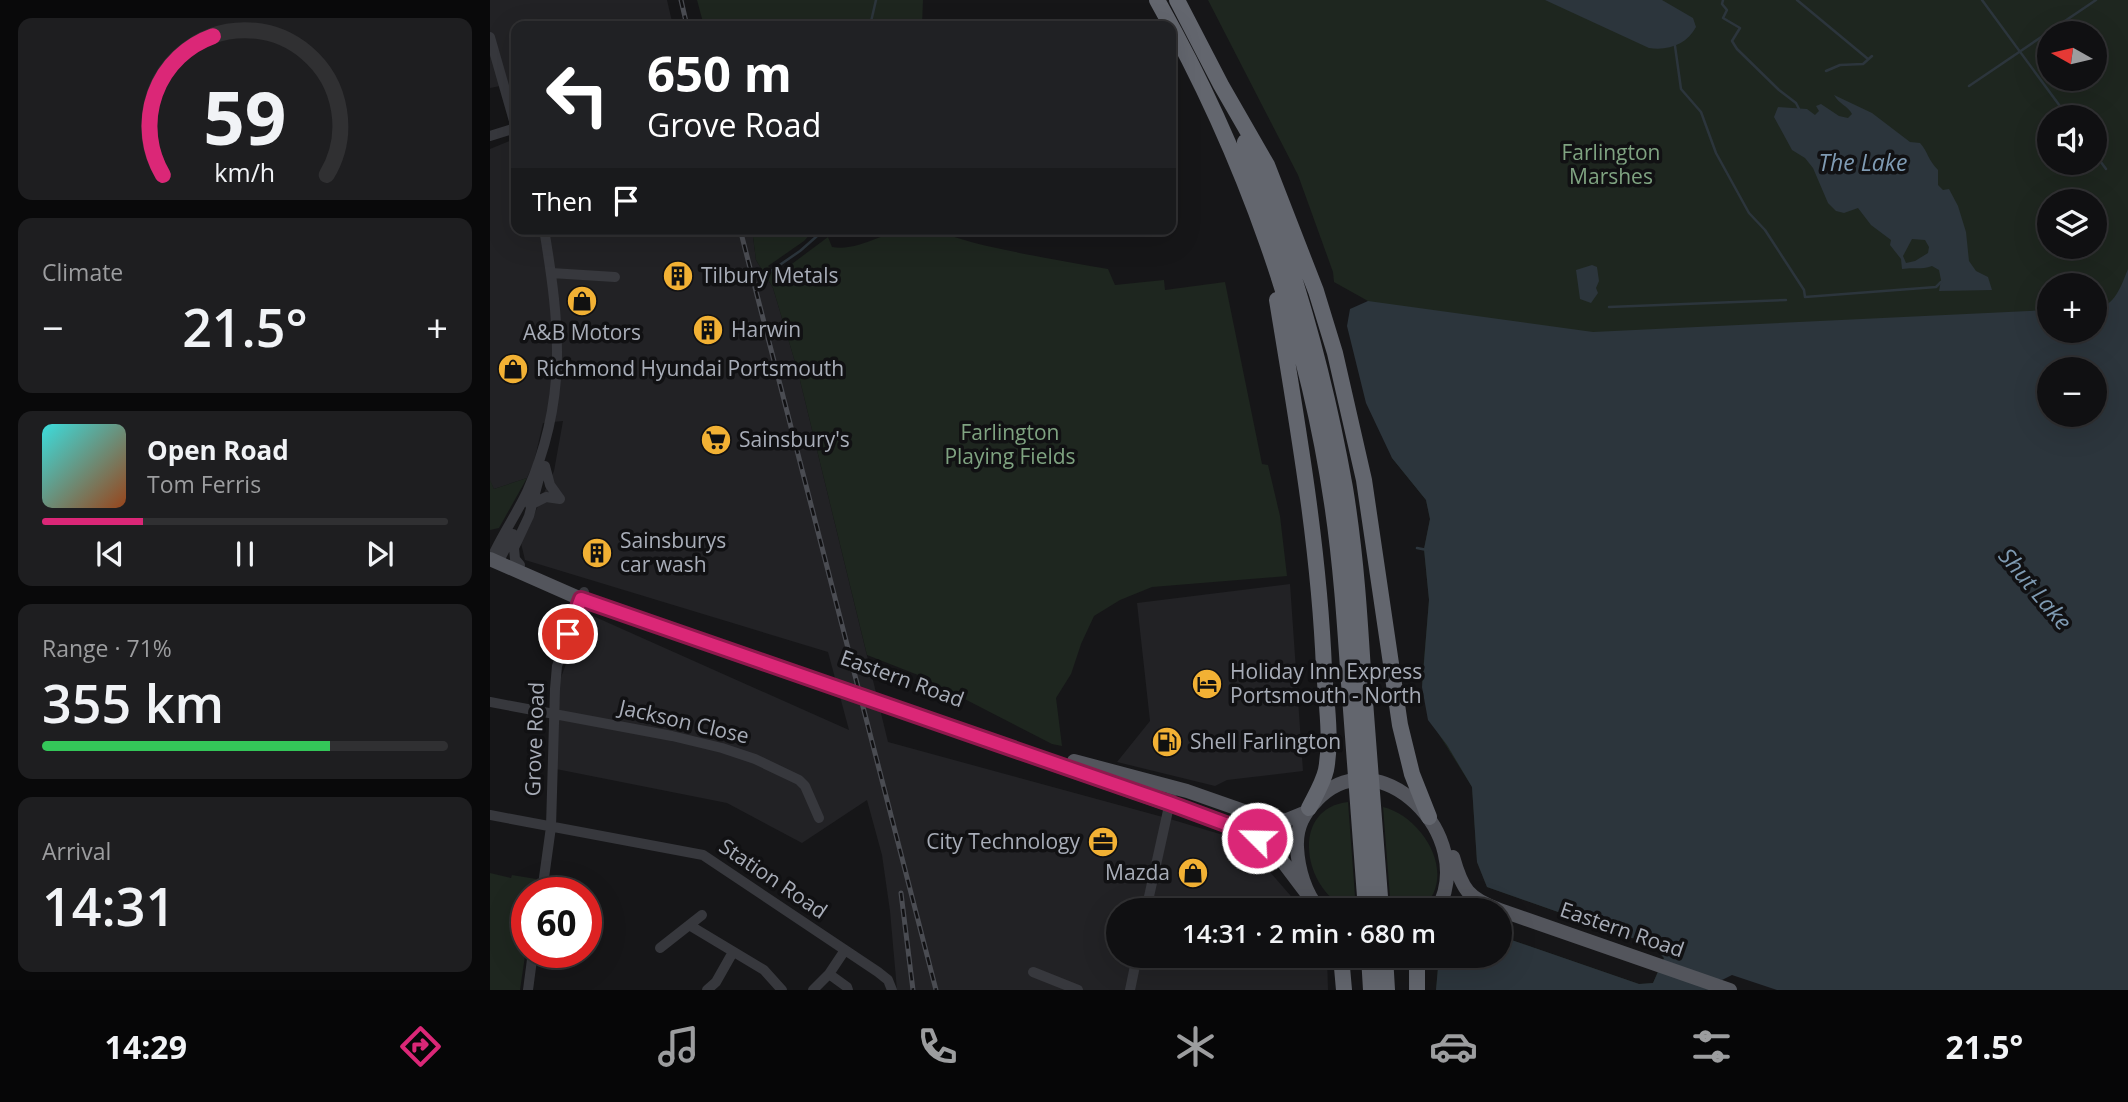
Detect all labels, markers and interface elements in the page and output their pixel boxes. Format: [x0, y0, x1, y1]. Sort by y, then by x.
north arrow [2037, 21, 2107, 91]
map controls [2037, 21, 2107, 427]
text: 650 m [647, 40, 792, 106]
icon: left [532, 49, 623, 140]
text: 59 [203, 67, 287, 166]
text: Grove Road [647, 103, 821, 146]
button: sound [2037, 105, 2107, 175]
park label: Farlington Marshes [1562, 138, 1660, 190]
water label: The Lake [1819, 146, 1907, 178]
text: km/h [215, 155, 275, 189]
icon: arrive [607, 182, 645, 220]
text: Then [532, 183, 593, 219]
button: layers [2037, 189, 2107, 259]
text: Climate [42, 256, 123, 288]
building icon: Tilbury Metals [661, 259, 695, 293]
place label: Tilbury Metals [701, 261, 839, 289]
button: + [2037, 273, 2107, 343]
shop icon: A&B Motors [565, 284, 599, 318]
text: 21.5° [182, 291, 308, 362]
text: − [42, 301, 64, 353]
text: + [426, 301, 448, 353]
building icon: Harwin [691, 313, 725, 347]
place label: Harwin [731, 315, 801, 343]
place label: A&B Motors [523, 318, 641, 346]
shop icon: Richmond Hyundai Portsmouth [496, 352, 530, 386]
place label: Richmond Hyundai Portsmouth [536, 354, 844, 382]
button: − [2037, 357, 2107, 427]
park label: Farlington Playing Fields [944, 418, 1076, 470]
supermarket icon: Sainsbury's [699, 423, 733, 457]
place label: Sainsbury's [739, 425, 850, 453]
text: Open Road [147, 432, 289, 468]
text: Tom Ferris [147, 468, 261, 500]
place label: Sainsburys car wash [620, 526, 726, 578]
icon: previous [91, 535, 129, 573]
icon: pause [226, 535, 264, 573]
icon: next [361, 535, 399, 573]
building icon: Sainsburys car wash [580, 536, 614, 570]
water label: Shut Lake [1992, 540, 2080, 636]
pin [538, 604, 598, 664]
icon: arrive [549, 615, 587, 653]
text: Range · 71% [42, 632, 172, 664]
street label: Eastern Road [837, 643, 968, 713]
place label: Holiday Inn Express Portsmouth - North [1230, 657, 1422, 709]
text: 355 km [42, 667, 224, 738]
hotel icon: Holiday Inn Express Portsmouth - North [1190, 667, 1224, 701]
street label: Grove Road [518, 681, 550, 797]
street label: Jackson Close [615, 692, 752, 750]
fuel station icon: Shell Farlington [1150, 725, 1184, 759]
place label: Shell Farlington [1190, 727, 1341, 755]
position arrow [1220, 801, 1294, 875]
office icon: City Technology [1086, 825, 1120, 859]
place label: City Technology [926, 827, 1080, 855]
street label: Station Road [714, 832, 833, 925]
text: Arrival [42, 835, 111, 867]
shop icon: Mazda [1176, 856, 1210, 890]
place label: Mazda [1105, 858, 1170, 886]
text: 14:31 [42, 870, 175, 941]
speed limit sign: 60 [511, 877, 602, 968]
street label: Eastern Road [1556, 895, 1688, 963]
text: 14:31 · 2 min · 680 m [1182, 915, 1436, 951]
icon: directions [396, 1022, 445, 1071]
icon: music [654, 1022, 703, 1071]
icon: phone [913, 1022, 962, 1071]
icon: climate [1171, 1022, 1220, 1071]
icon: car [1429, 1022, 1478, 1071]
icon: filters [1687, 1022, 1736, 1071]
text: 14:29 [105, 1025, 187, 1068]
text: 21.5° [1946, 1025, 2023, 1068]

